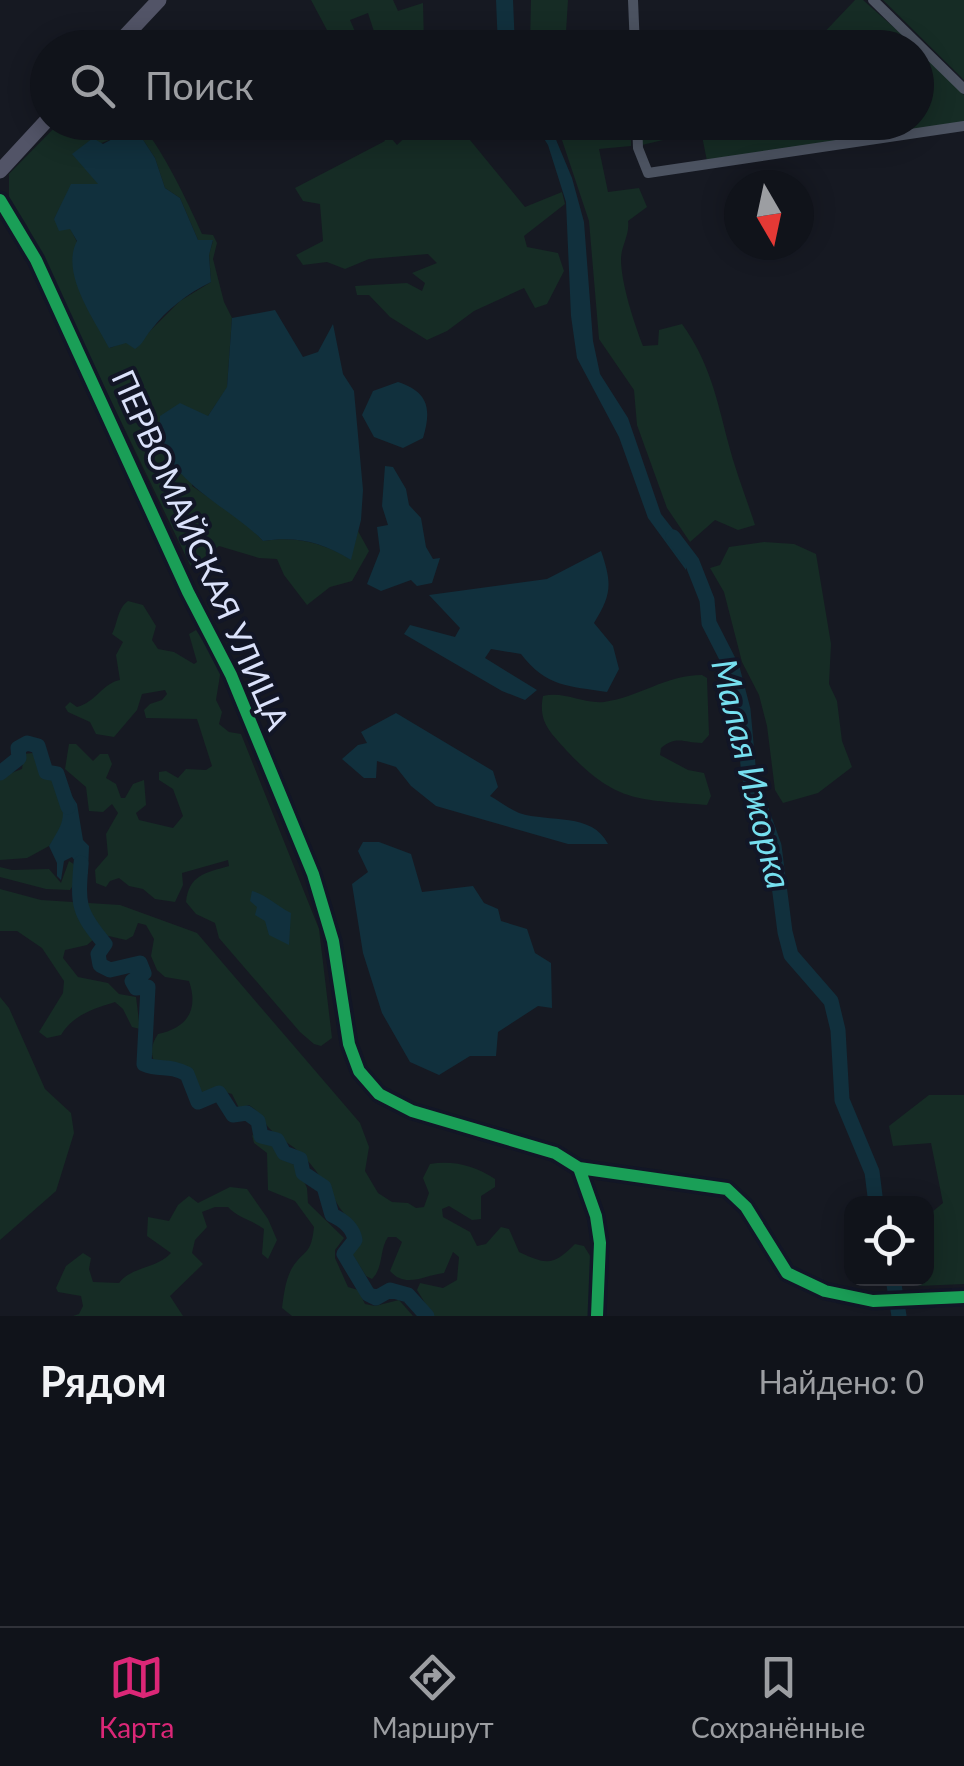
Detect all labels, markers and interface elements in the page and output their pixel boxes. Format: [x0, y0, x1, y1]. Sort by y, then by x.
search box [30, 30, 934, 140]
icon: search [65, 58, 120, 113]
text: Поиск [145, 62, 254, 108]
north arrow [724, 170, 814, 260]
street label: ПЕРВОМАЙСКАЯ УЛИЦА [104, 364, 299, 736]
water label: Малая Ижорка [704, 654, 802, 893]
map controls [844, 1196, 934, 1286]
button: locate [844, 1196, 934, 1286]
text: Рядом [40, 1356, 167, 1406]
text: Найдено: 0 [758, 1362, 924, 1401]
tab: Карта [99, 1650, 174, 1744]
tab: Маршрут [372, 1650, 494, 1744]
tab: Сохранённые [691, 1650, 865, 1744]

